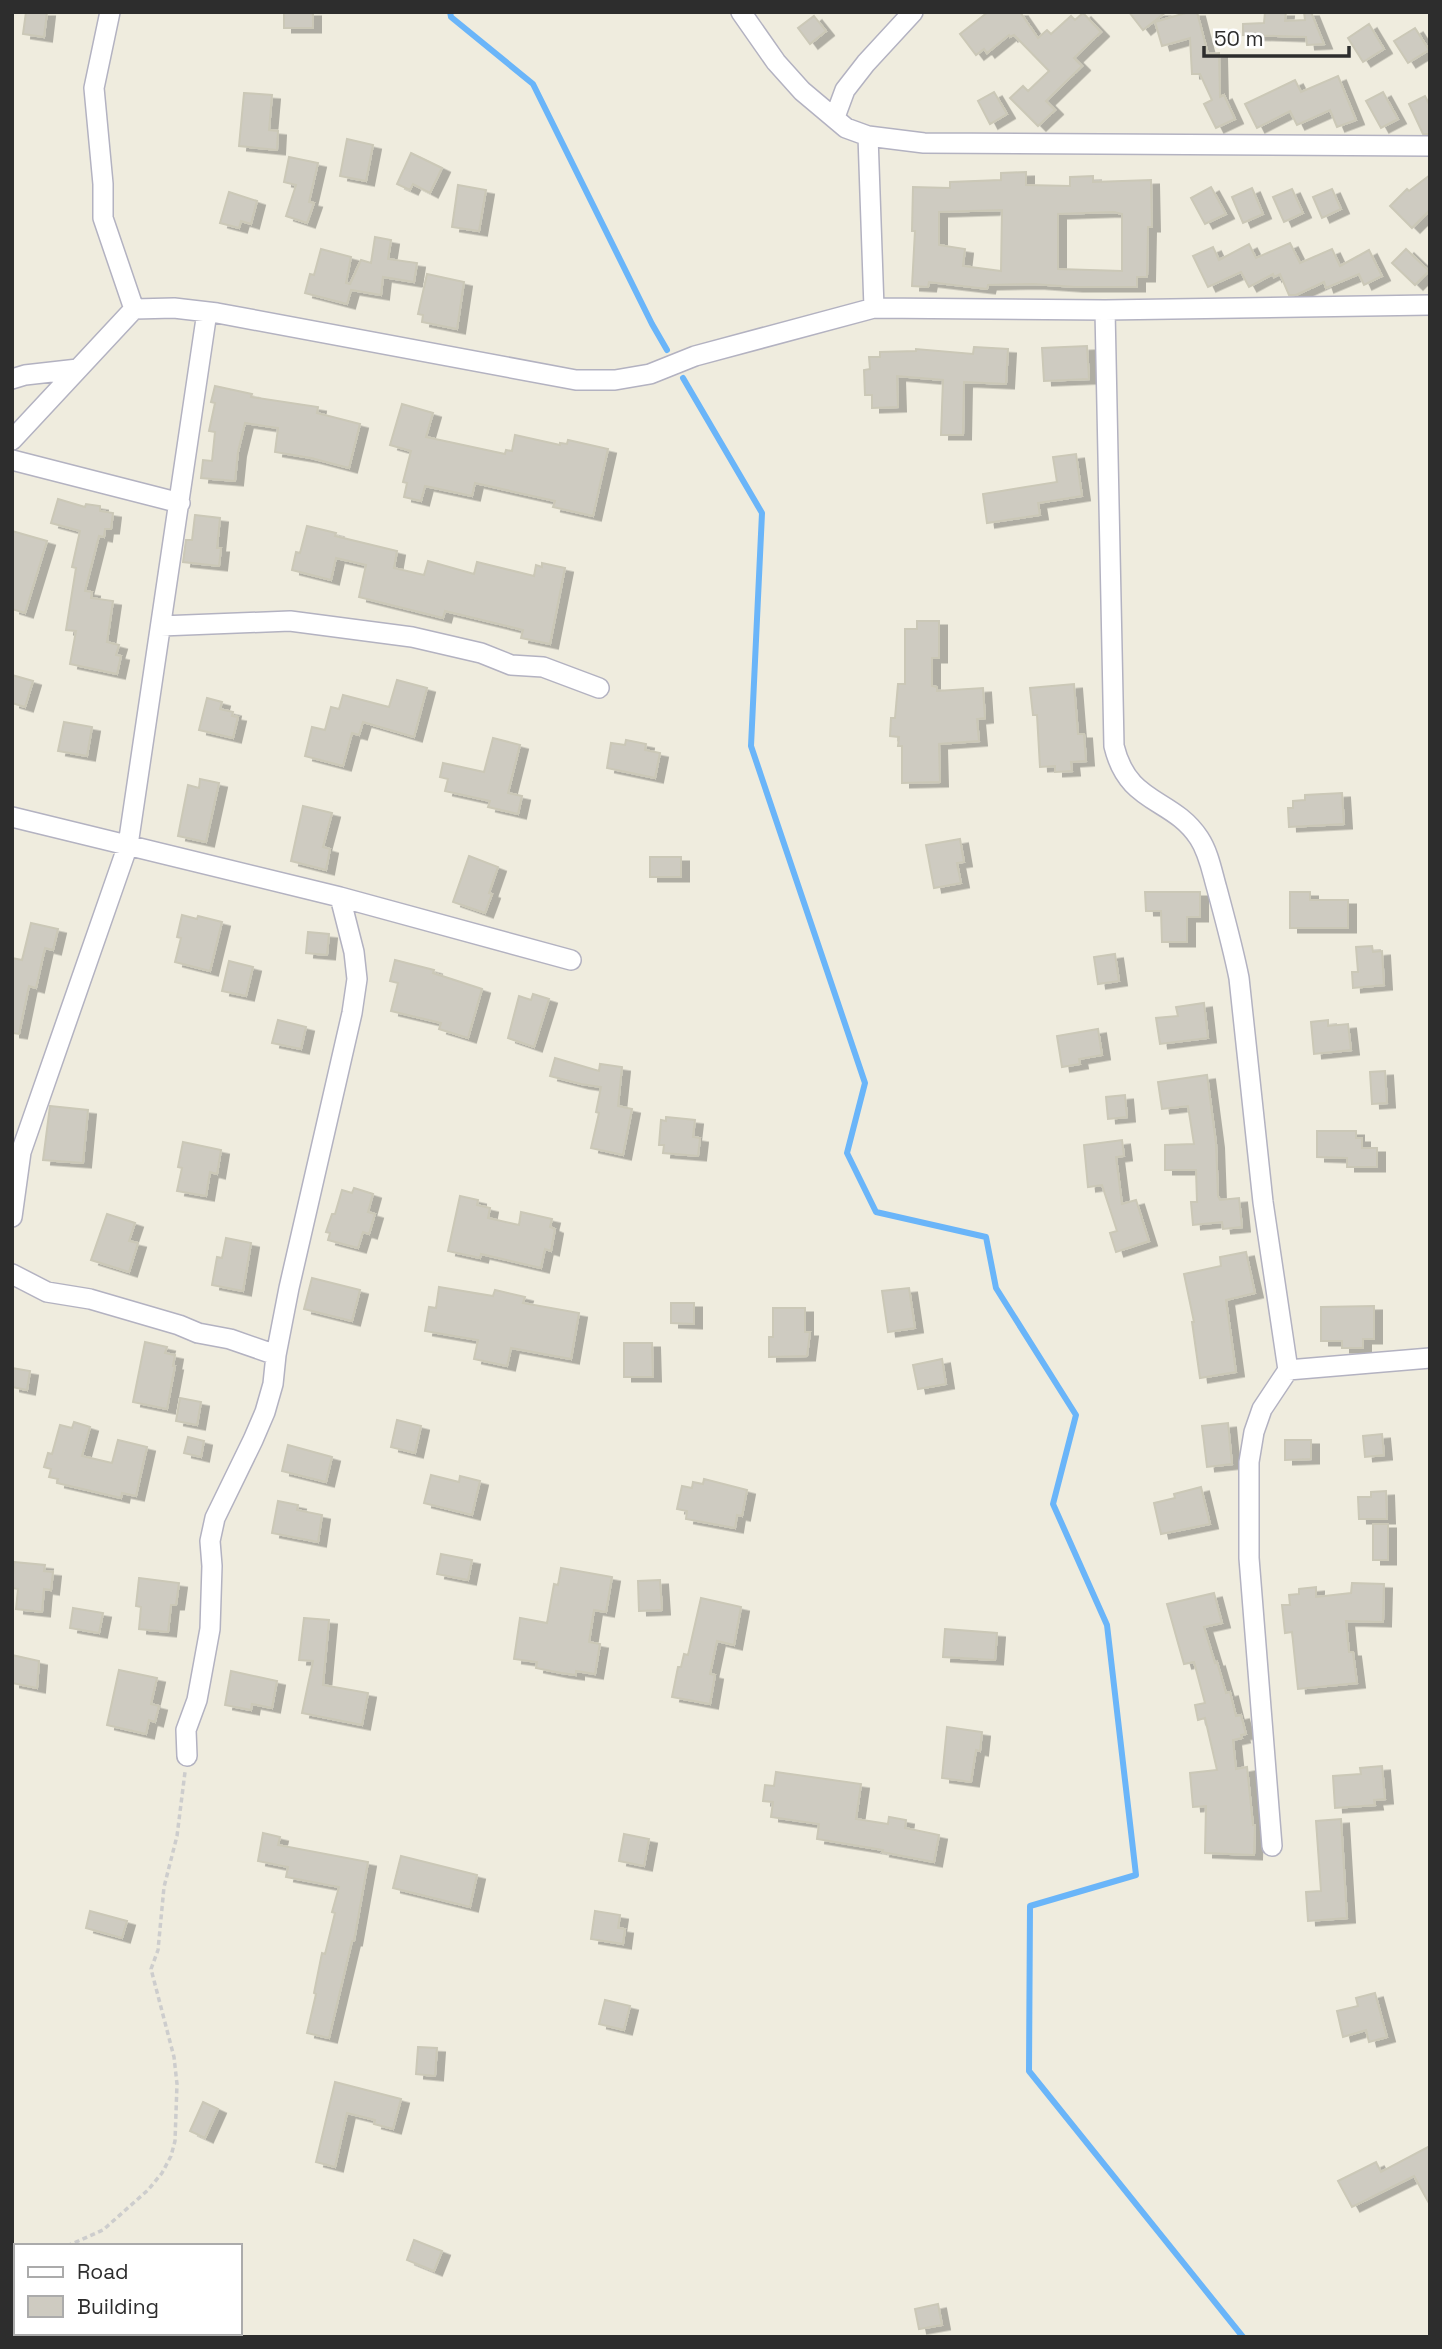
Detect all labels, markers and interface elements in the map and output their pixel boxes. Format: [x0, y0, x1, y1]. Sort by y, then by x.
scale bar [1204, 14, 1349, 58]
text: 50 m [1214, 25, 1264, 52]
legend [14, 2244, 242, 2335]
text: Road [77, 2258, 129, 2285]
text: Building [77, 2293, 159, 2320]

